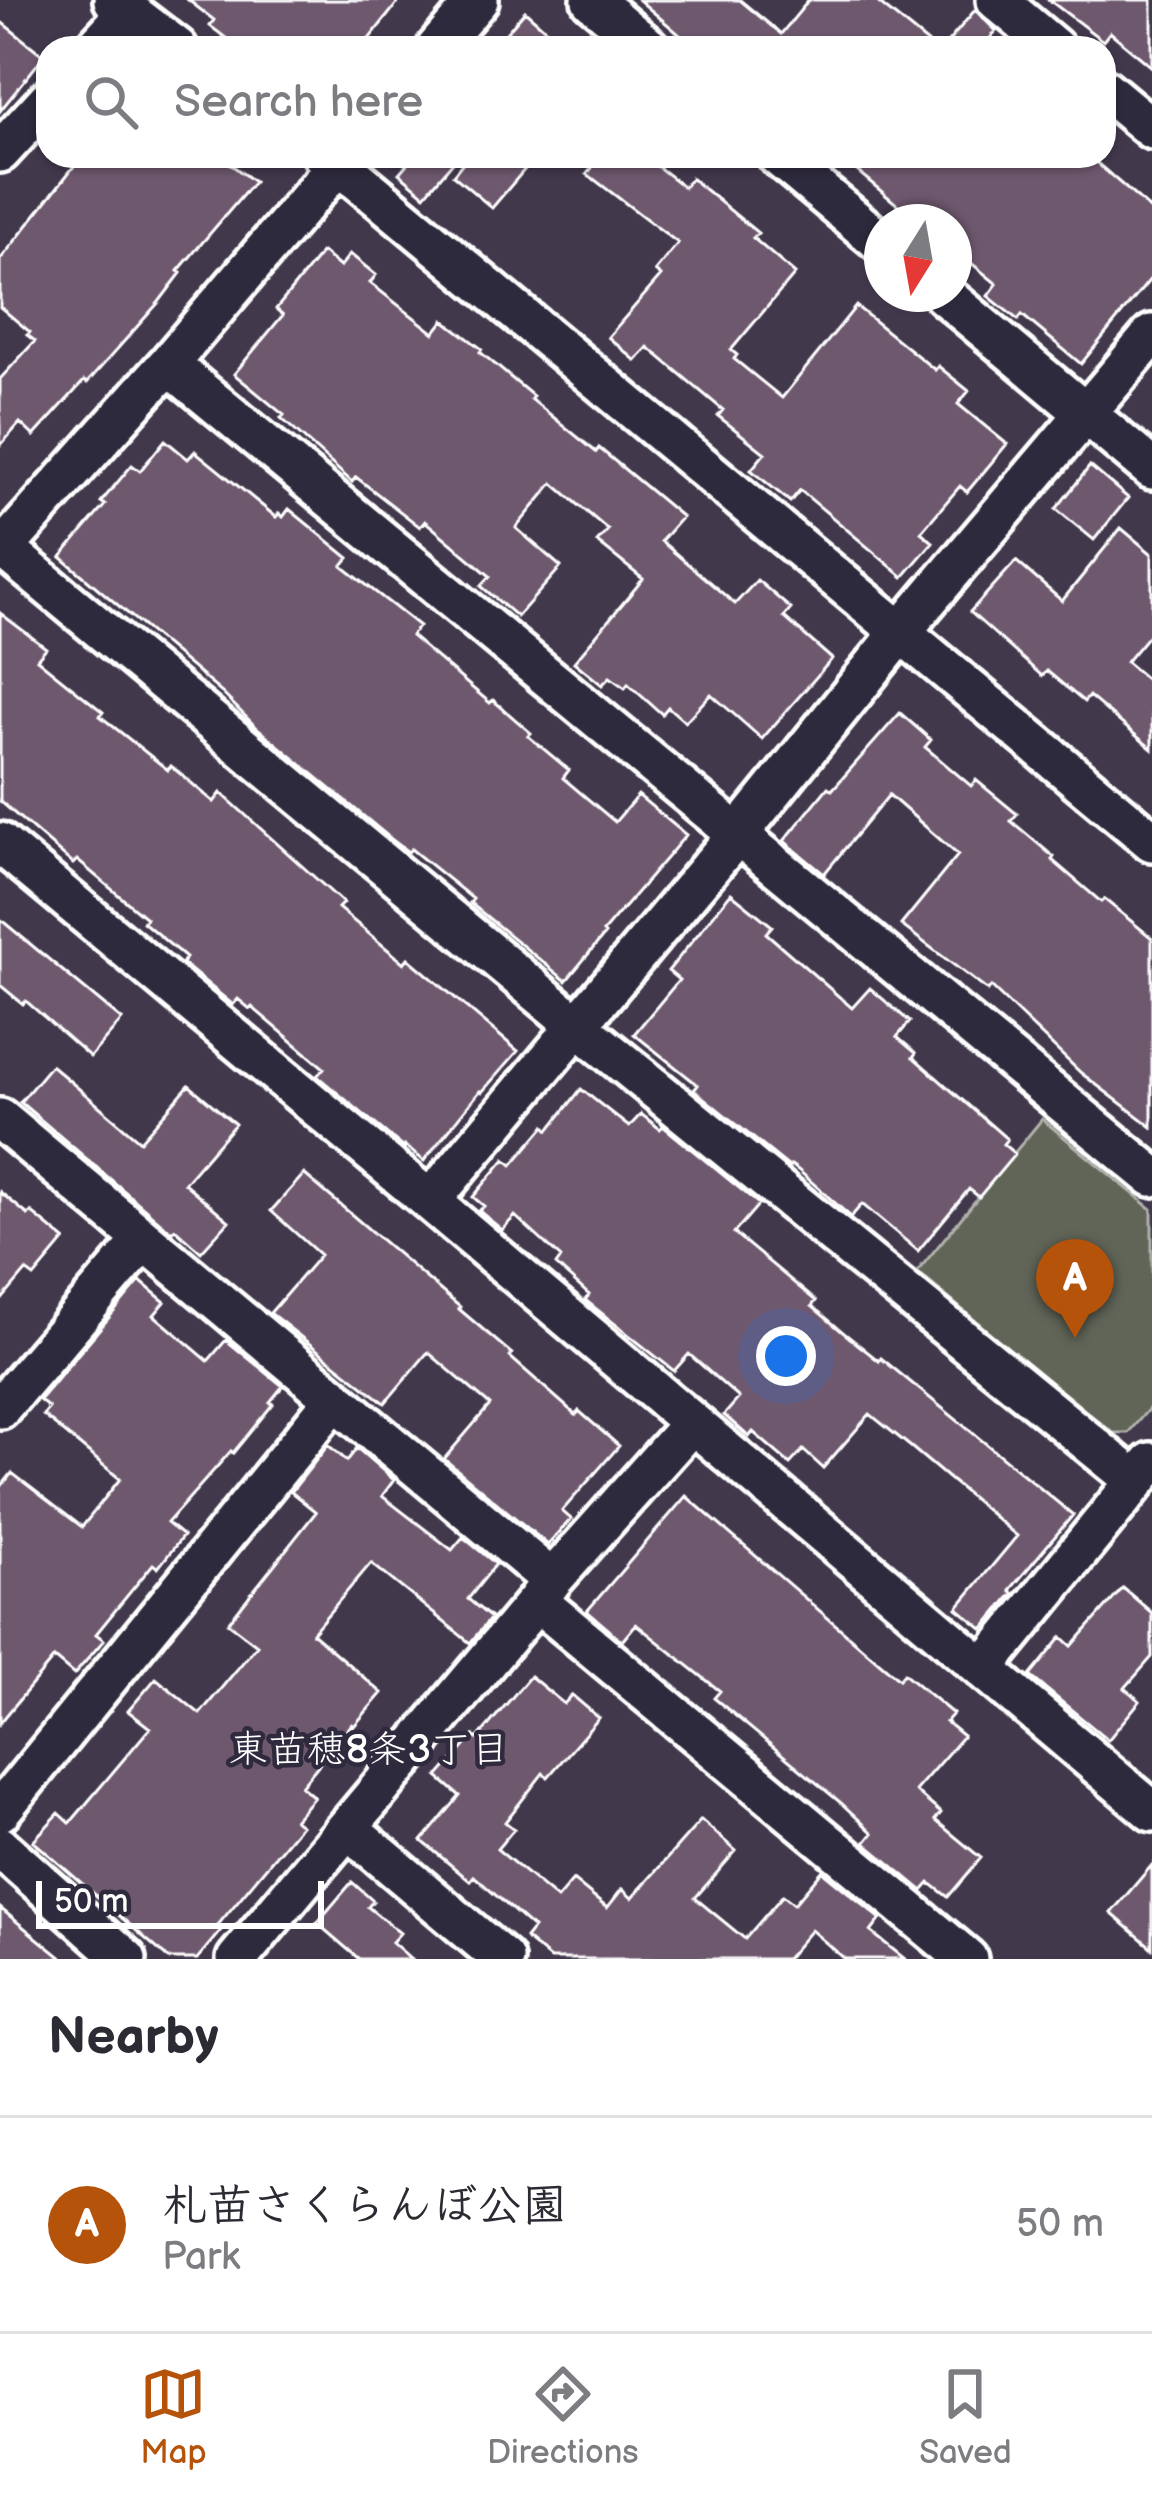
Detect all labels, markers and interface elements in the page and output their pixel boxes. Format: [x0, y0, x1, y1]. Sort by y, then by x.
search box [36, 36, 1116, 168]
icon: search [78, 69, 144, 135]
text: Search here [174, 75, 423, 130]
north arrow [864, 204, 972, 312]
pin: A [1036, 1239, 1114, 1338]
your location [756, 1326, 816, 1386]
district label: 東苗穂8条3丁目 [229, 1727, 509, 1774]
scale bar [36, 1875, 324, 1928]
text: 50 m [54, 1882, 129, 1922]
text: Nearby [48, 2007, 219, 2068]
text: 札苗さくらんぼ公園 [162, 2179, 567, 2234]
text: A [75, 2201, 99, 2248]
text: 50 m [1016, 2201, 1104, 2248]
text: Park [162, 2234, 240, 2281]
tab: Map [140, 2361, 207, 2473]
tab: Directions [487, 2361, 639, 2473]
tab: Saved [919, 2361, 1012, 2473]

